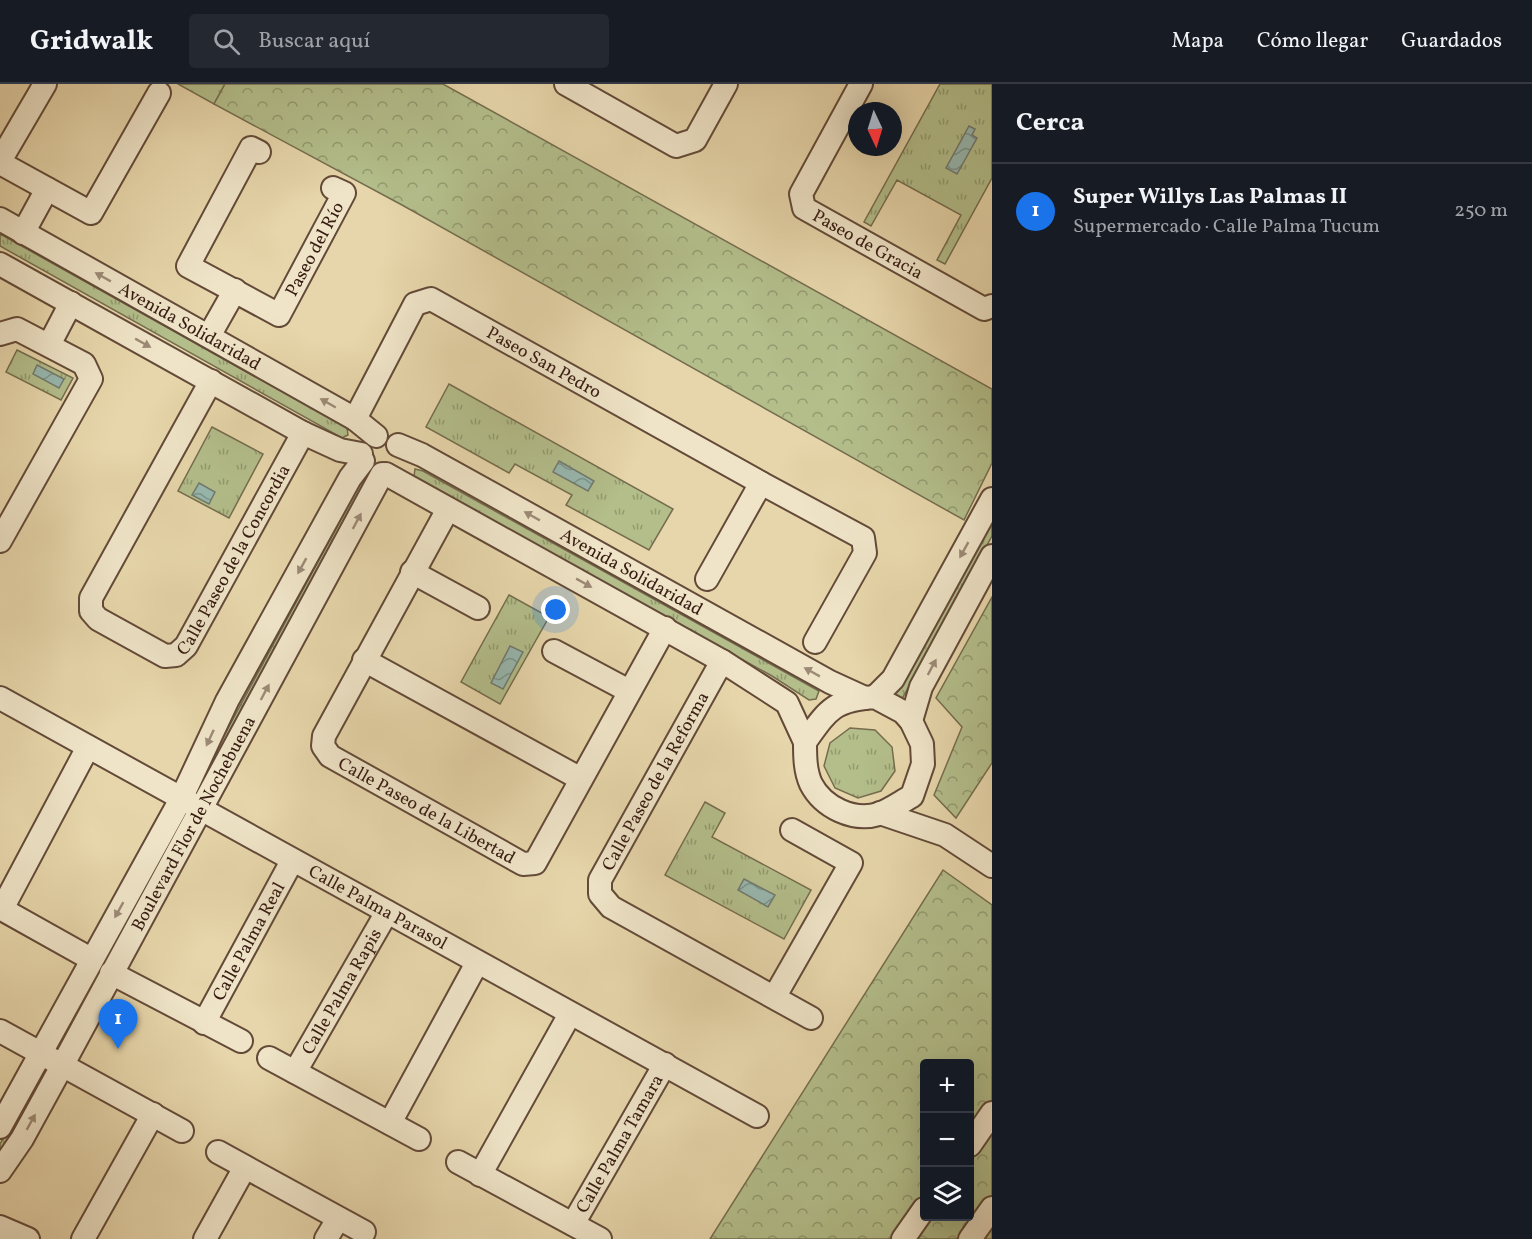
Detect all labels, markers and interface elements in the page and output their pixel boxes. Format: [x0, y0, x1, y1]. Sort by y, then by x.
search box [189, 14, 609, 68]
text: Gridwalk [30, 22, 153, 61]
icon: search [210, 25, 243, 58]
text: Buscar aquí [258, 26, 370, 57]
text: Mapa [1171, 27, 1224, 56]
text: Cómo llegar [1257, 27, 1368, 56]
text: Guardados [1401, 27, 1502, 56]
north arrow [848, 102, 902, 156]
text: Cerca [1016, 105, 1085, 141]
text: Super Willys Las Palmas II [1073, 182, 1347, 213]
text: 1 [1031, 197, 1040, 225]
text: 250 m [1454, 197, 1508, 225]
street label: Paseo del Río [280, 198, 351, 301]
street label: Paseo de Gracia [807, 204, 927, 286]
text: Supermercado · Calle Palma Tucum [1073, 213, 1380, 241]
one-way arrow [94, 272, 111, 282]
street label: Avenida Solidaridad [113, 277, 265, 377]
street label: Paseo San Pedro [481, 321, 605, 405]
one-way arrow [135, 338, 152, 348]
one-way arrow [319, 398, 336, 408]
street label: Calle Paseo de la Concordia [172, 460, 297, 662]
one-way arrow [523, 511, 540, 521]
one-way arrow [352, 512, 362, 529]
street label: Avenida Solidaridad [555, 523, 707, 623]
one-way arrow [959, 542, 969, 559]
one-way arrow [297, 558, 307, 575]
one-way arrow [576, 578, 593, 588]
your location [541, 595, 570, 624]
one-way arrow [927, 658, 937, 675]
one-way arrow [804, 667, 821, 677]
one-way arrow [260, 684, 270, 701]
street label: Calle Paseo de la Reforma [597, 688, 716, 876]
street label: Boulevard Flor de Nochebuena [126, 712, 263, 936]
one-way arrow [205, 729, 214, 746]
street label: Calle Paseo de la Libertad [333, 752, 519, 871]
street label: Calle Palma Parasol [303, 860, 452, 957]
street label: Calle Palma Real [207, 878, 292, 1006]
one-way arrow [114, 902, 124, 919]
street label: Calle Palma Rapis [296, 924, 389, 1060]
pin: 1 [98, 1000, 138, 1049]
map controls [920, 1059, 974, 1221]
button: + [920, 1059, 974, 1113]
street label: Calle Palma Tamara [571, 1070, 670, 1218]
one-way arrow [26, 1113, 36, 1130]
button: − [920, 1113, 974, 1167]
button: layers [920, 1167, 974, 1221]

